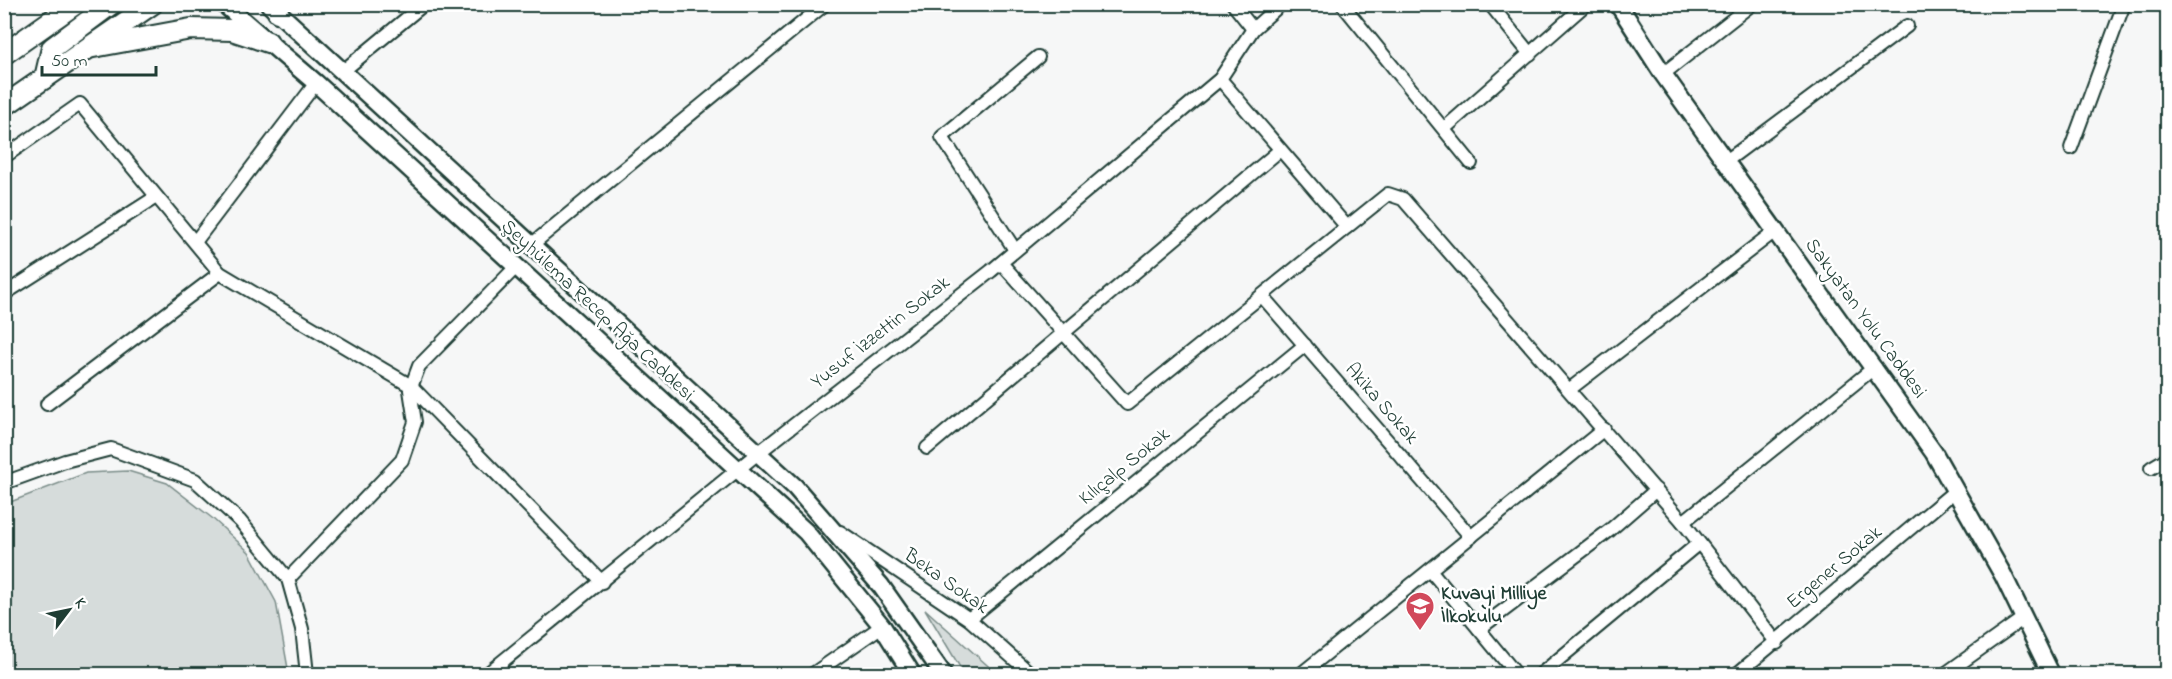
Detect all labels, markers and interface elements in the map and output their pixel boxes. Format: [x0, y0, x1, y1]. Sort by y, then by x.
scale bar [42, 39, 156, 77]
text: 50 m [51, 49, 88, 75]
street label: Şeyhülema Recep Ağa Caddesi [493, 213, 700, 409]
street label: Sakyatan Yolu Caddesi [1797, 233, 1933, 405]
street label: Yusuf İzzettin Sokak [805, 269, 957, 397]
street label: Akika Sokak [1337, 357, 1425, 452]
street label: Kılıçalp Sokak [1073, 421, 1177, 513]
street label: Ergener Sokak [1781, 519, 1890, 618]
street label: Beka Sokak [897, 541, 995, 622]
north arrow [39, 580, 99, 640]
place label: Kuvayi Milliye İlkokulu [1441, 580, 1547, 632]
school or university icon: Kuvayi Milliye İlkokulu [1404, 590, 1436, 632]
text: K [68, 593, 93, 614]

